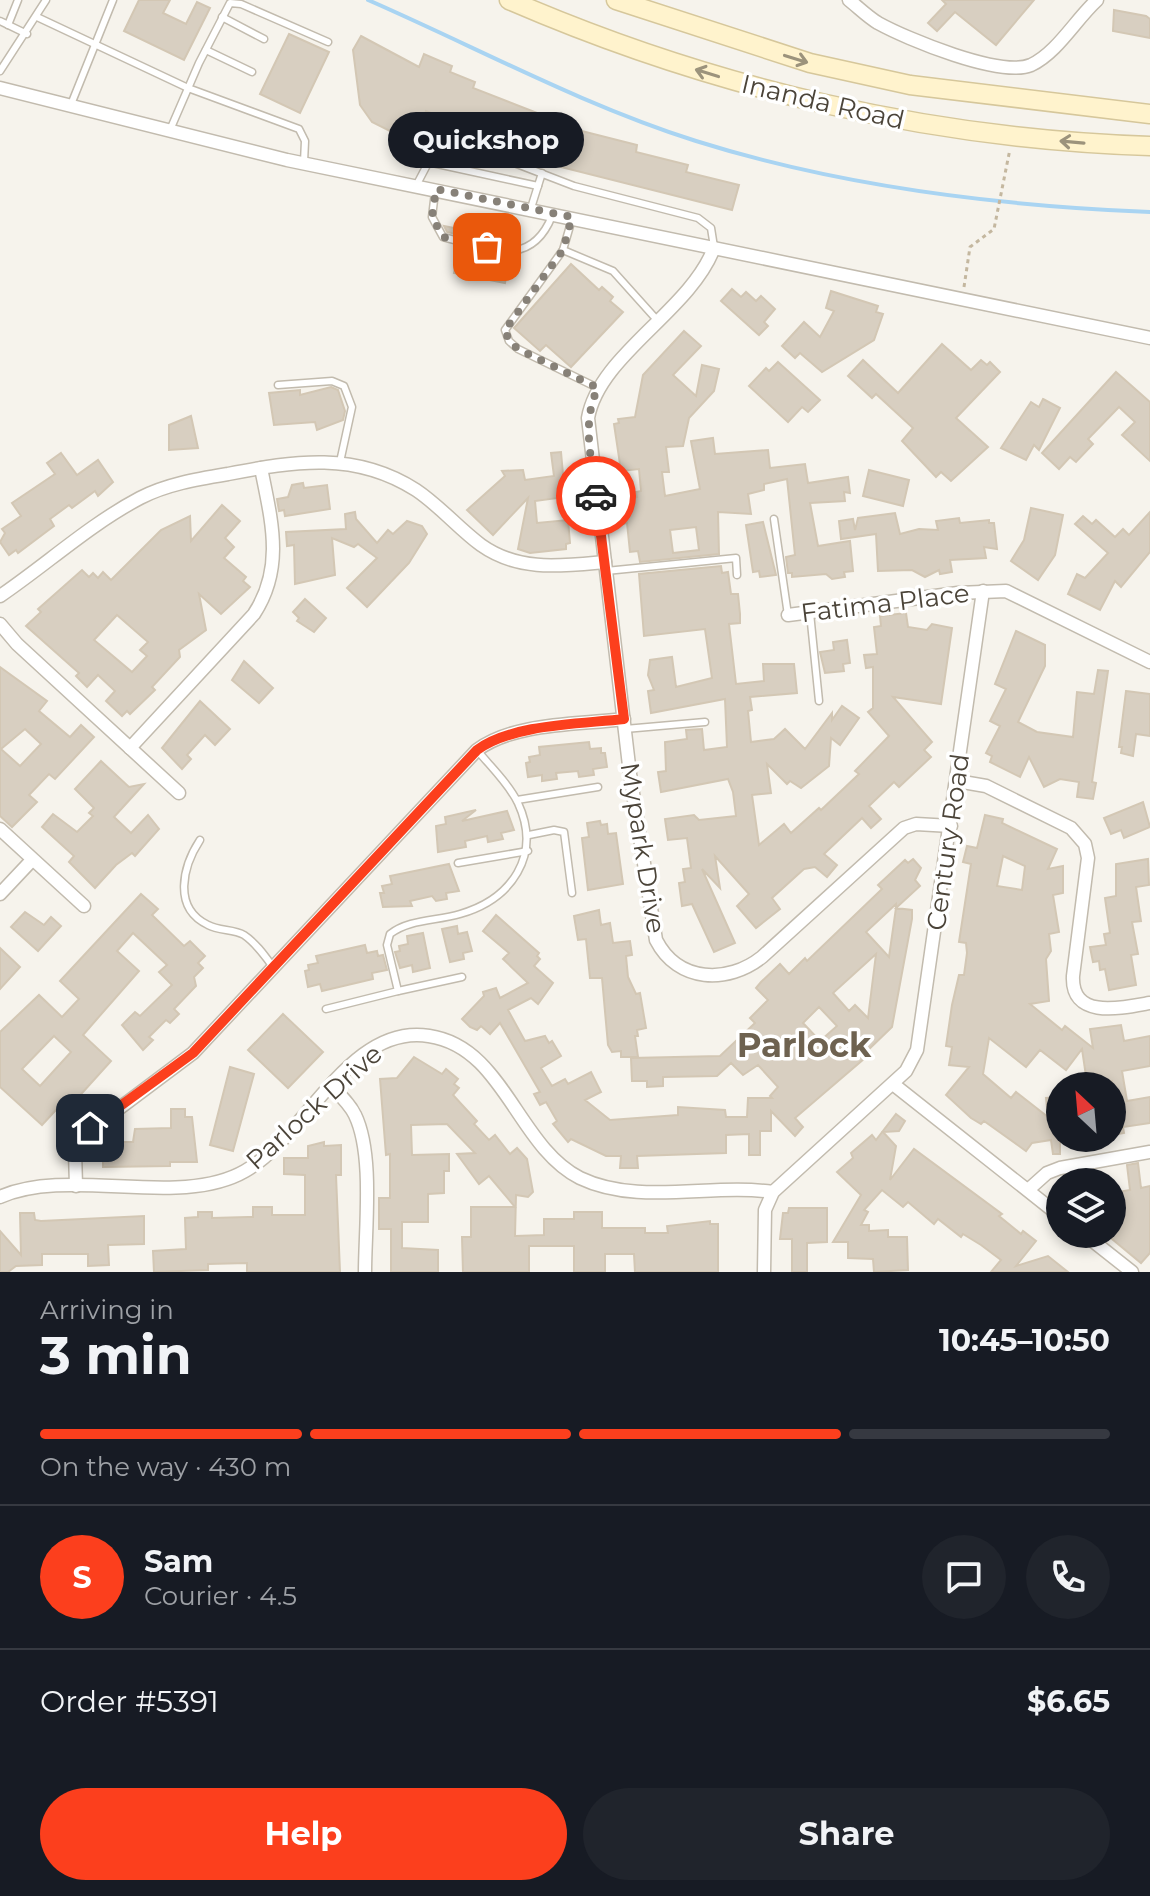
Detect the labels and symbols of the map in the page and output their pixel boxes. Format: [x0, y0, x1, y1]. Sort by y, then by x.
one-way arrow [783, 52, 809, 67]
one-way arrow [695, 64, 720, 79]
street label: Inanda Road [738, 68, 908, 136]
callout: Quickshop [389, 111, 585, 167]
one-way arrow [1059, 134, 1086, 149]
pin [453, 213, 521, 281]
courier [556, 456, 636, 536]
street label: Fatima Place [799, 577, 971, 629]
street label: Century Road [920, 751, 976, 933]
street label: Mypark Drive [614, 760, 672, 936]
district label: Parlock [737, 1024, 872, 1066]
street label: Parlock Drive [239, 1038, 389, 1176]
north arrow [1046, 1072, 1126, 1152]
pin [56, 1094, 124, 1162]

